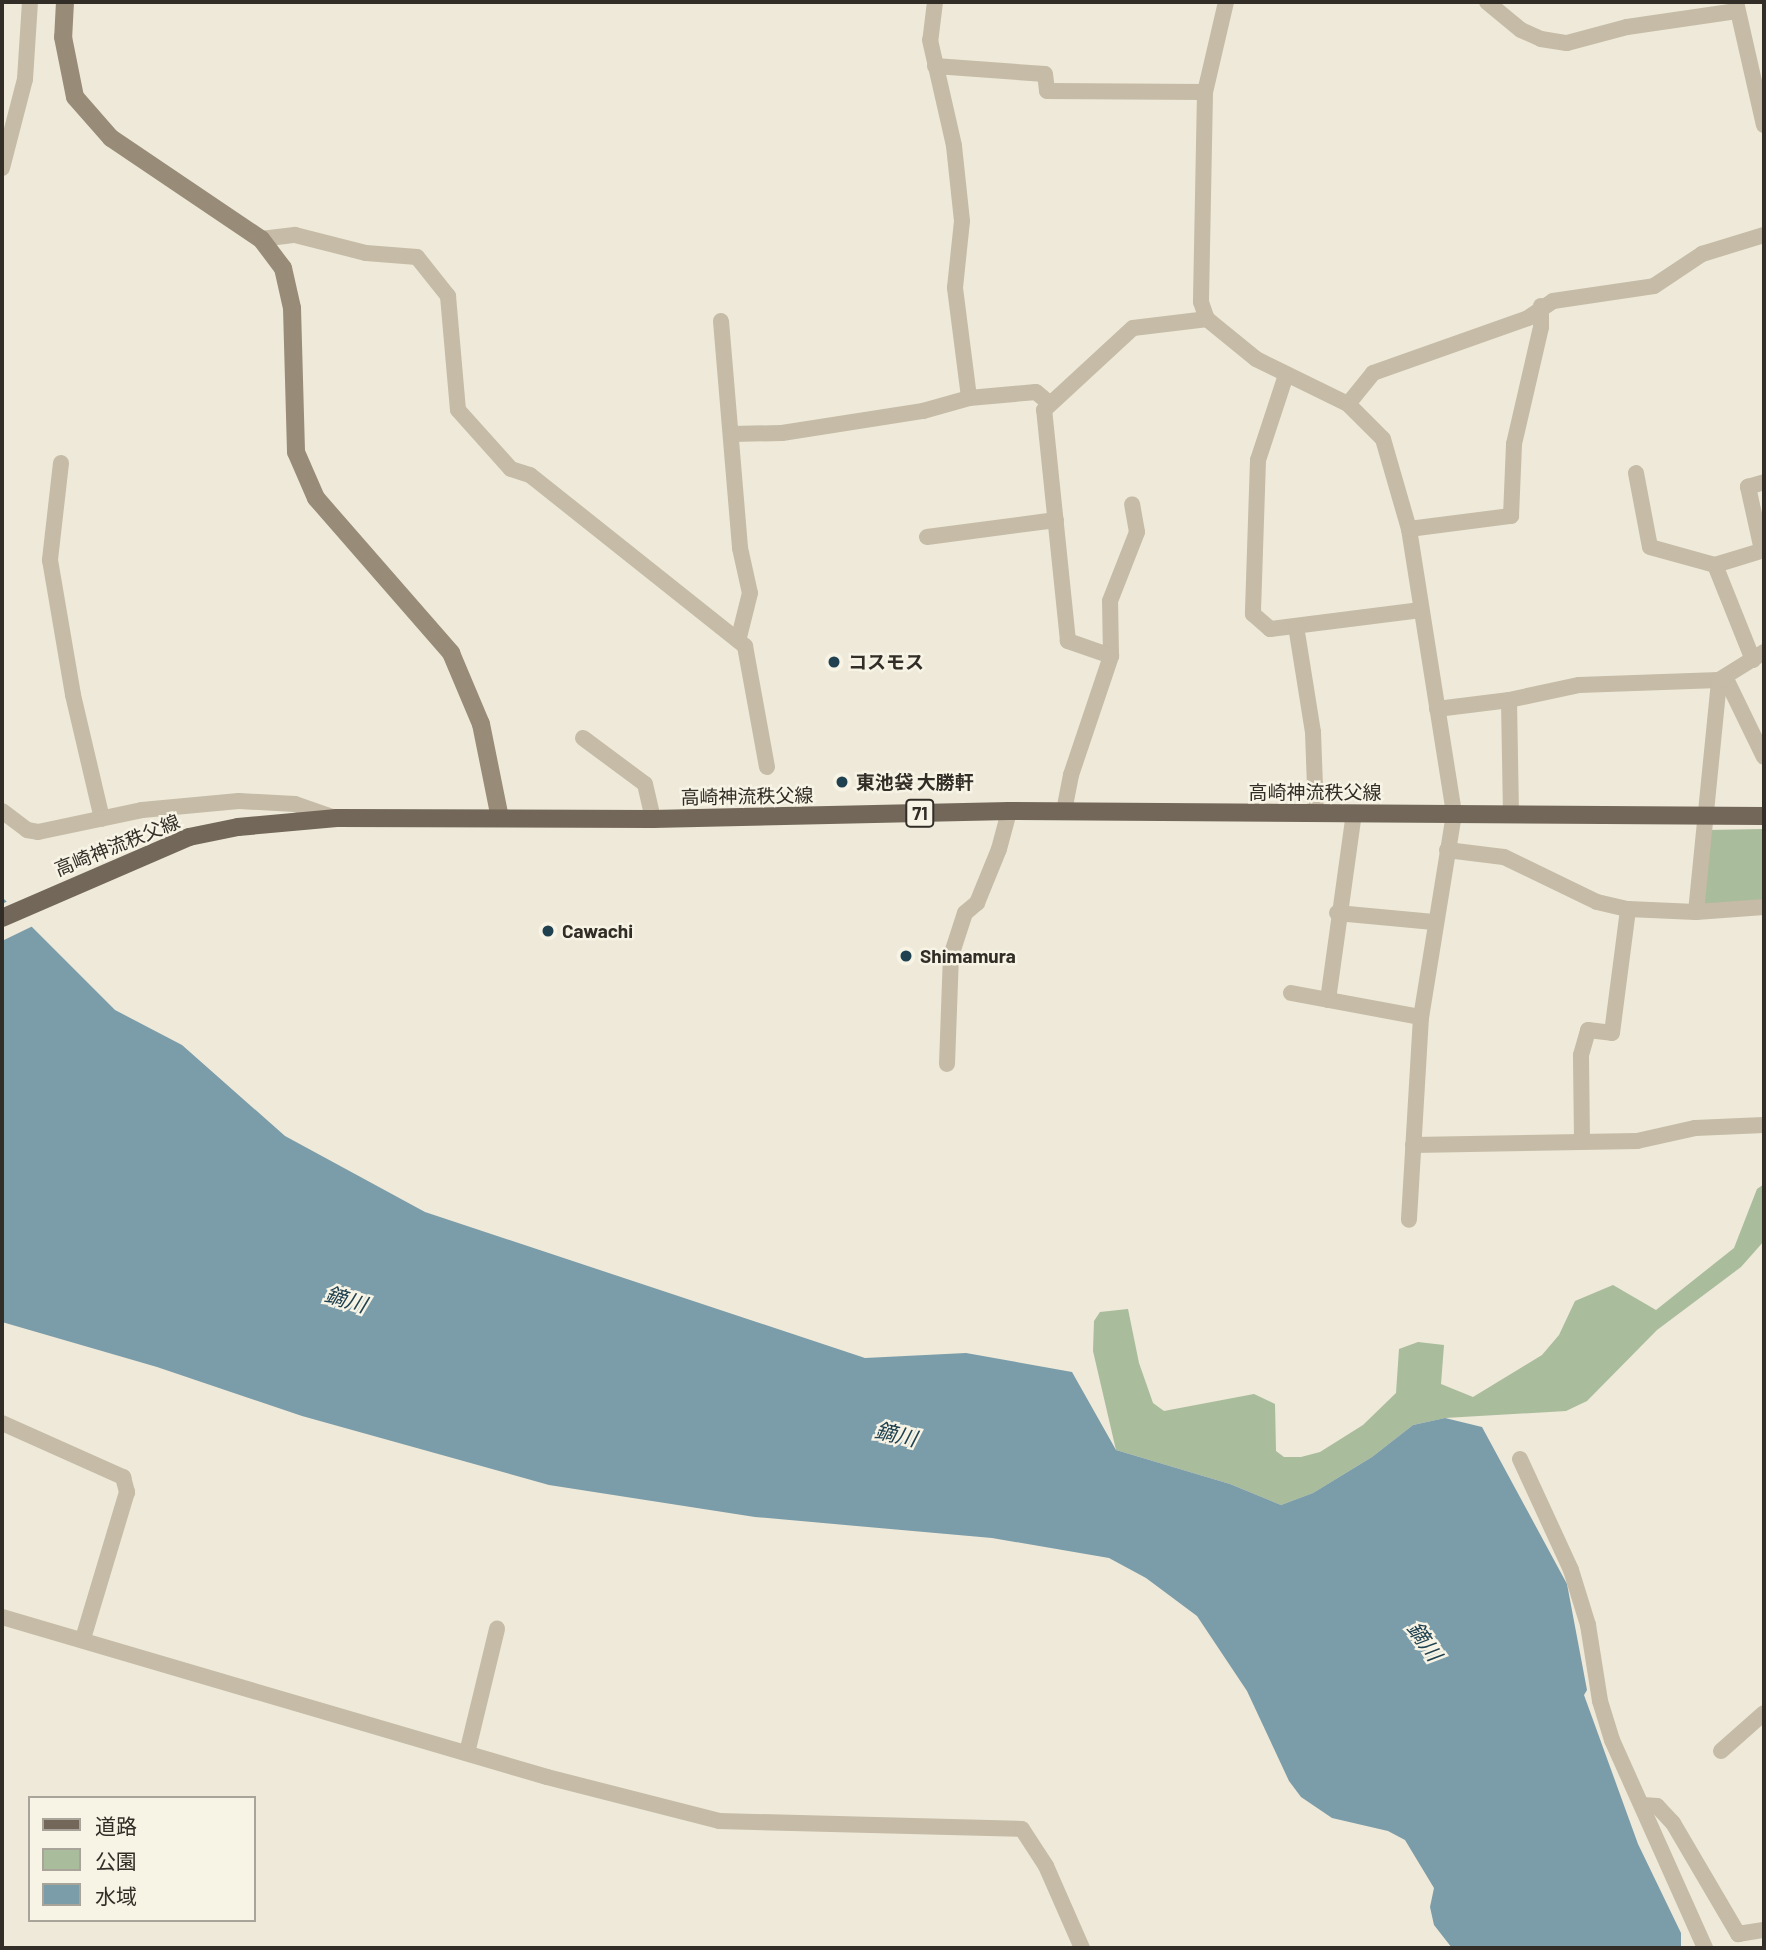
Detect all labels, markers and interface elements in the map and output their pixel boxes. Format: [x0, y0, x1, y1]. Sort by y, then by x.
place label: コスモス [848, 651, 924, 673]
marker: コスモス [826, 654, 842, 670]
place label: 東池袋 大勝軒 [856, 771, 974, 793]
marker: 東池袋 大勝軒 [834, 774, 850, 790]
street label: 高崎神流秩父線 [1249, 781, 1381, 803]
street label: 高崎神流秩父線 [680, 783, 814, 809]
road number: 71 [904, 798, 936, 828]
street label: 高崎神流秩父線 [51, 810, 183, 880]
place label: Cawachi [562, 920, 633, 942]
marker: Cawachi [540, 923, 556, 939]
place label: Shimamura [920, 945, 1016, 967]
marker: Shimamura [898, 948, 914, 964]
water label: 鏑川 [322, 1281, 370, 1317]
water label: 鏑川 [873, 1417, 919, 1451]
water label: 鏑川 [1403, 1617, 1447, 1665]
legend [28, 1796, 256, 1922]
text: 道路 [95, 1813, 137, 1838]
text: 公園 [95, 1848, 137, 1873]
text: 水域 [95, 1883, 137, 1908]

